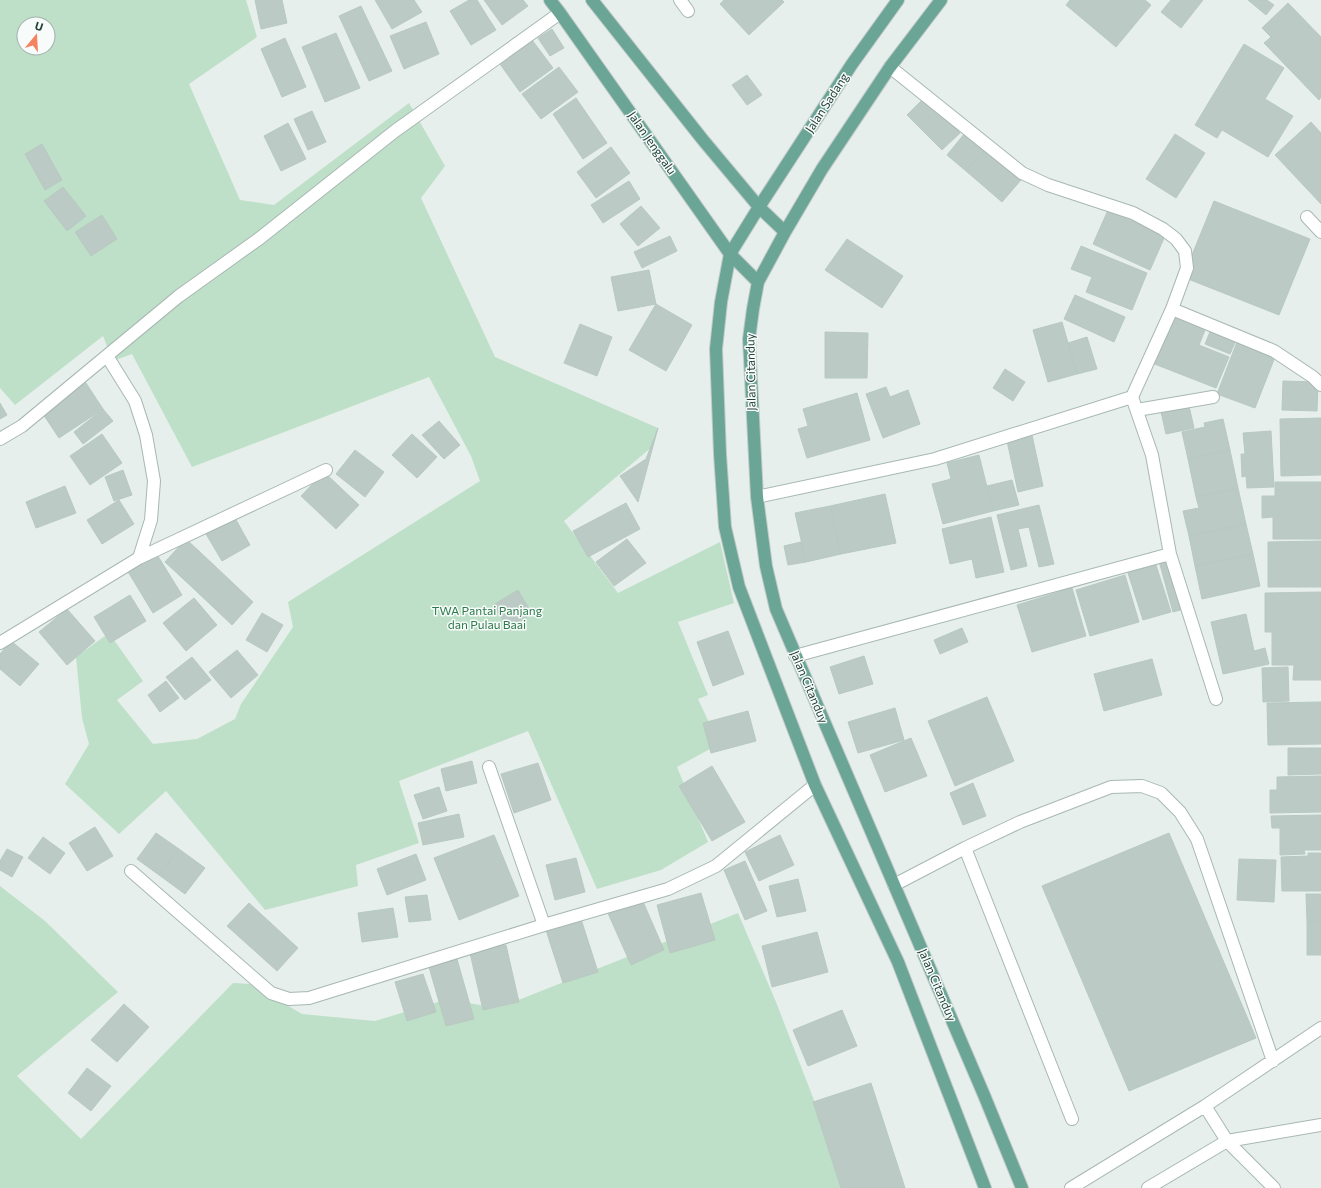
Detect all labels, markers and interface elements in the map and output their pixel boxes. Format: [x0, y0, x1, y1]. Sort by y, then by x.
north arrow [16, 16, 56, 56]
text: U [33, 19, 45, 33]
street label: Jalan Sadang [802, 70, 852, 135]
street label: Jalan Jenggalu [625, 108, 680, 177]
street label: Jalan Citanduy [742, 333, 759, 411]
park label: TWA Pantai Panjang dan Pulau Baai [432, 603, 543, 631]
street label: Jalan Citanduy [787, 648, 832, 725]
street label: Jalan Citanduy [915, 946, 960, 1023]

